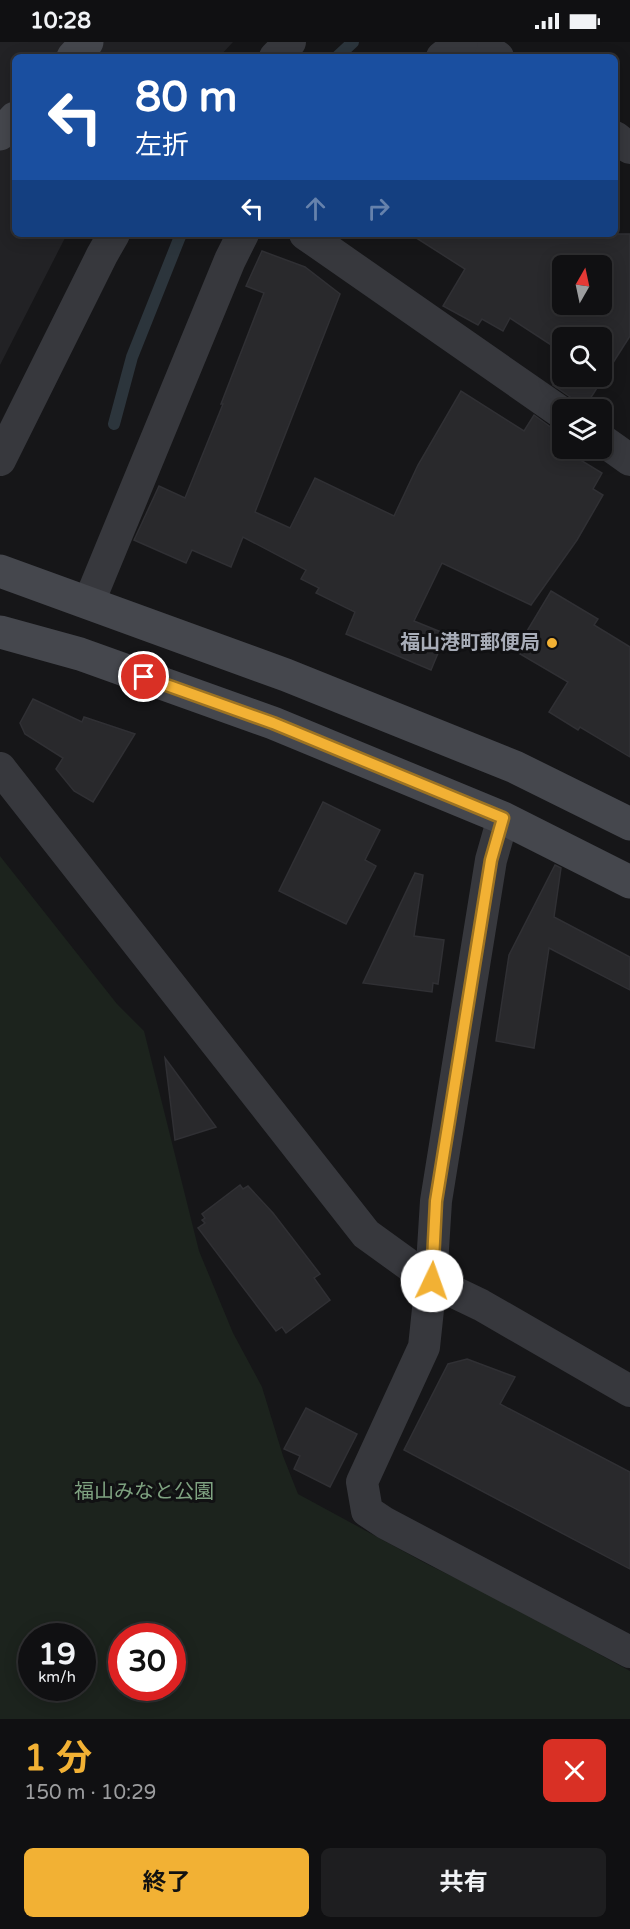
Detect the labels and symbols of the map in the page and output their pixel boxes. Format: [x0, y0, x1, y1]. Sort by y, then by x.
north arrow [552, 255, 612, 315]
place label: 福山港町郵便局 [400, 631, 540, 655]
marker: 福山港町郵便局 [545, 636, 559, 650]
pin [118, 651, 169, 702]
position arrow [400, 1249, 464, 1313]
park label: 福山みなと公園 [74, 1480, 214, 1504]
speed limit sign: 30 [108, 1623, 186, 1701]

